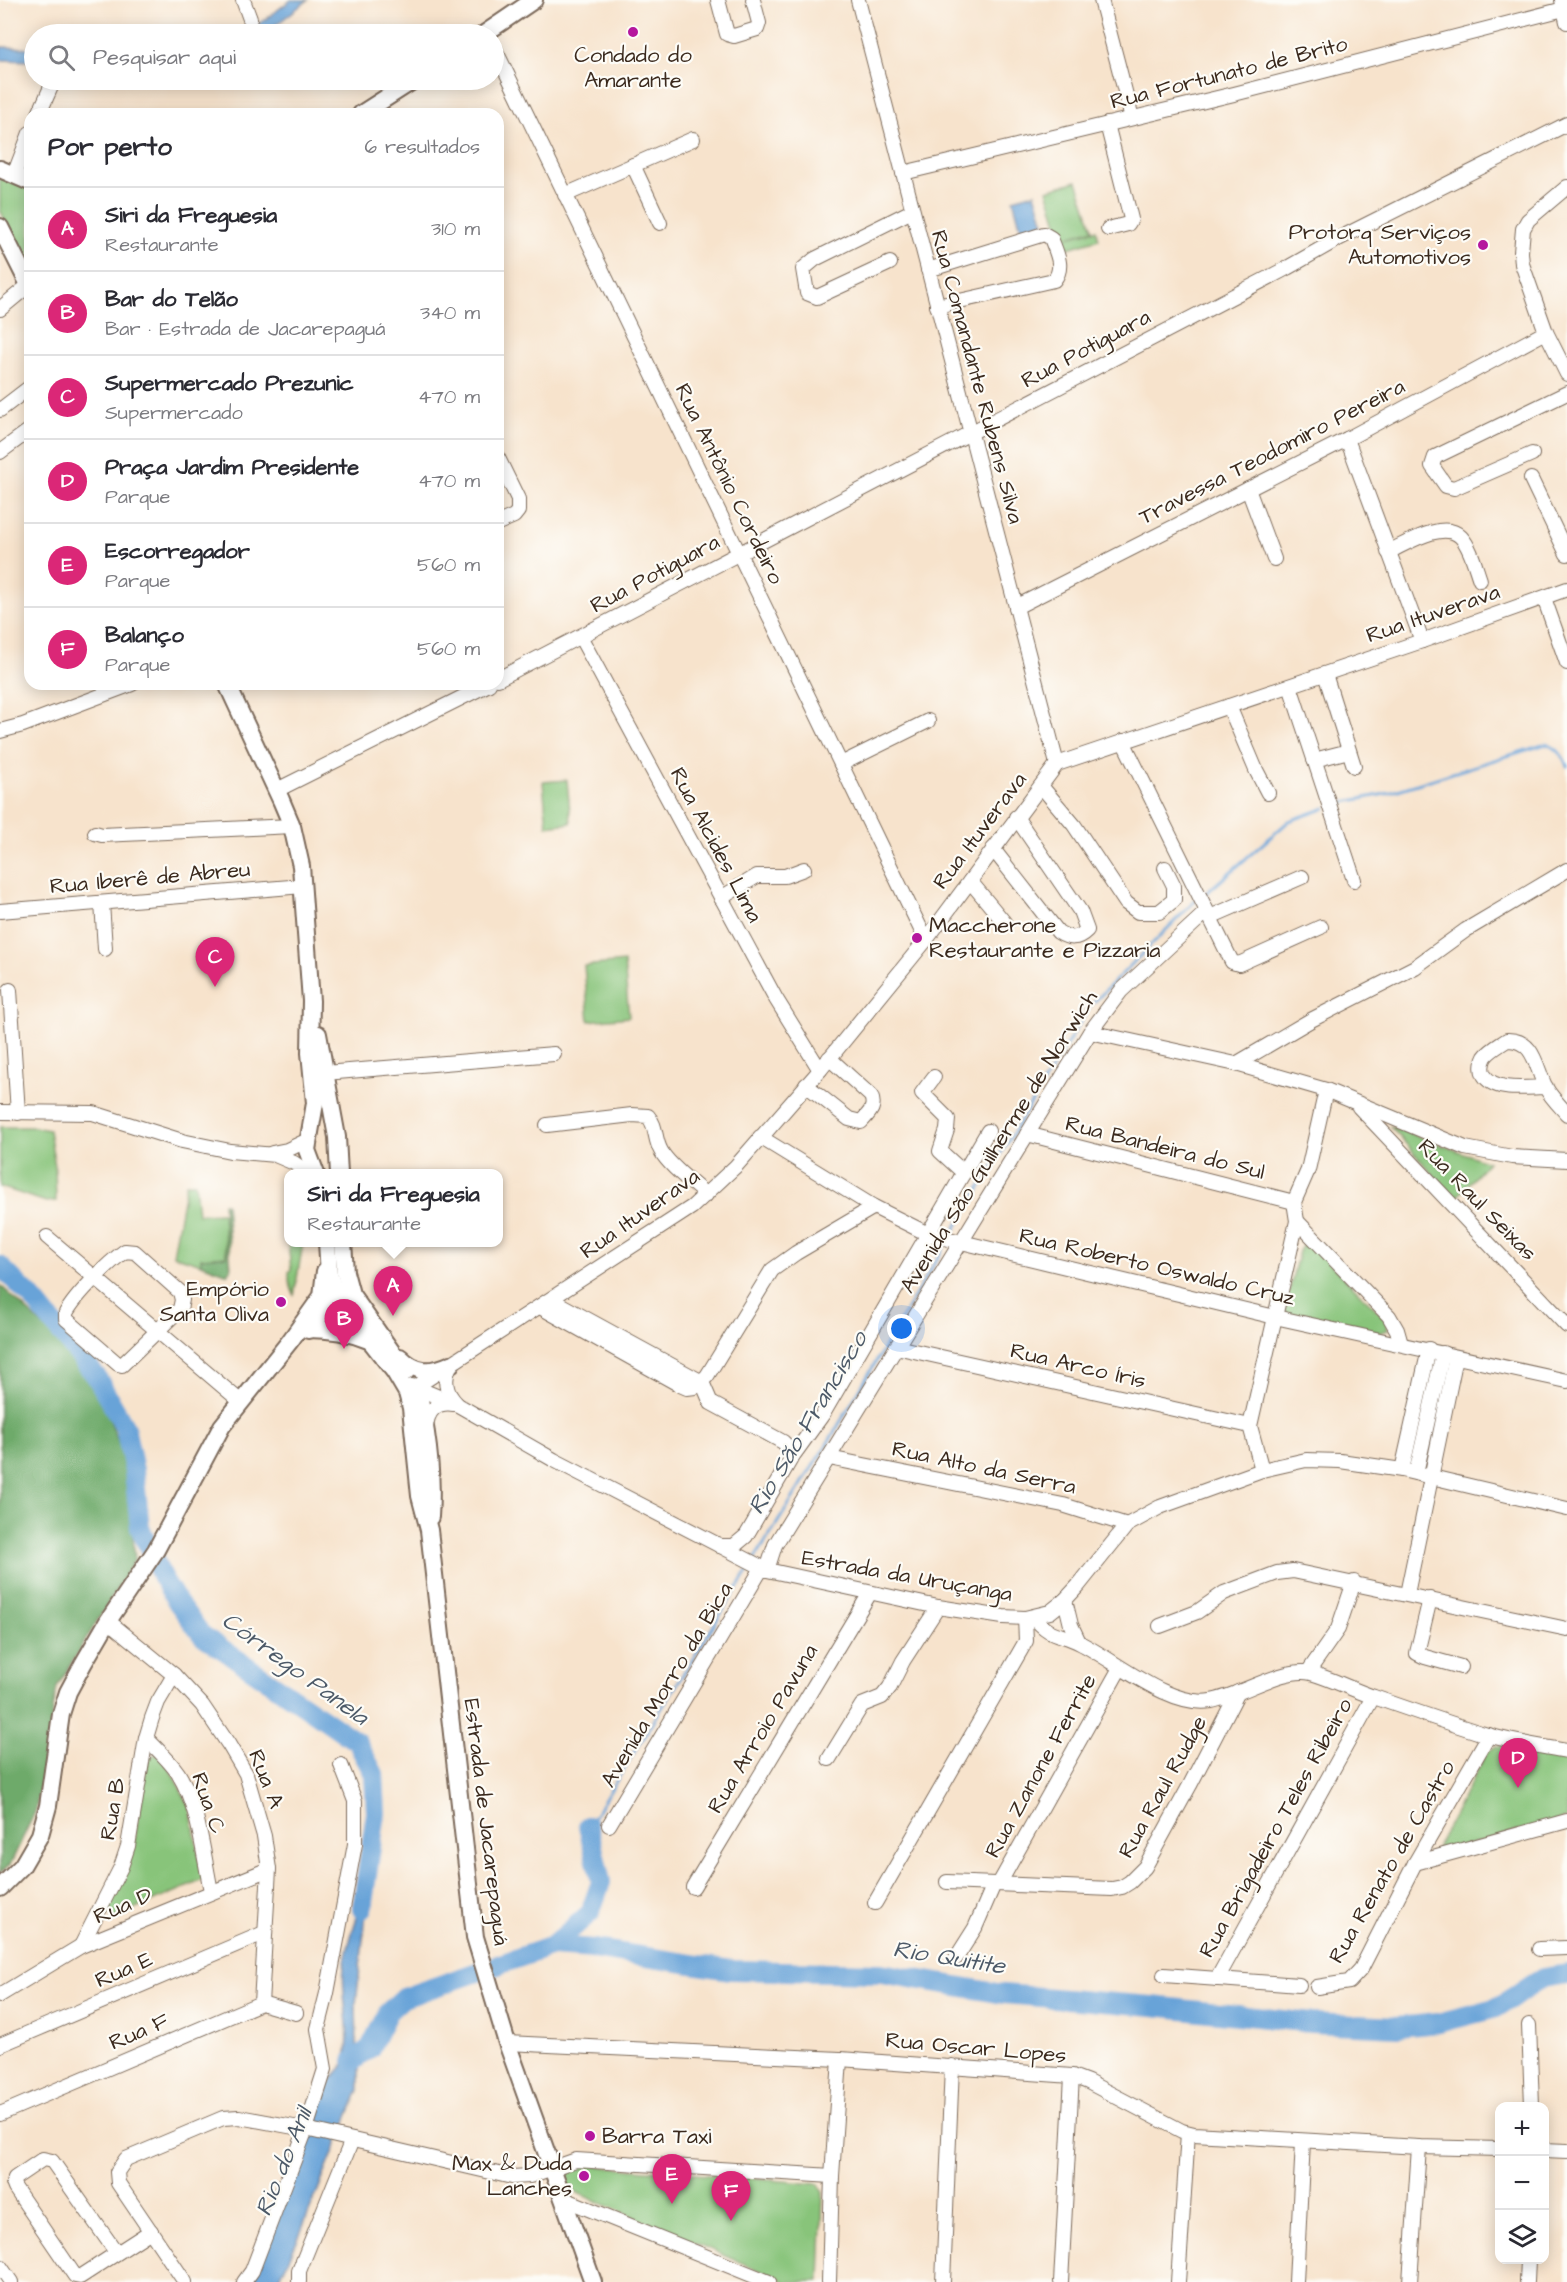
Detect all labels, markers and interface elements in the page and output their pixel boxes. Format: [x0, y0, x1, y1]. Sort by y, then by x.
search box [24, 24, 504, 90]
marker: Condado do Amarante [626, 25, 640, 39]
street label: Rua Fortunato de Brito [1107, 28, 1351, 117]
place label: Condado do Amarante [574, 40, 692, 96]
icon: search [45, 41, 78, 74]
text: Pesquisar aqui [93, 42, 236, 73]
text: Por perto [48, 129, 172, 165]
text: 6 resultados [364, 133, 480, 161]
text: Siri da Freguesia [105, 200, 277, 231]
text: A [61, 215, 74, 243]
text: 310 m [431, 215, 480, 243]
place label: Protorq Serviços Automotivos [1289, 217, 1471, 273]
street label: Rua Comandante Rubens Silva [923, 227, 1031, 527]
text: Restaurante [105, 231, 219, 259]
marker: Protorq Serviços Automotivos [1476, 238, 1490, 252]
text: Bar do Telão [105, 284, 238, 315]
text: B [60, 299, 75, 327]
text: 340 m [420, 299, 480, 327]
street label: Rua Potiguara [1016, 302, 1157, 397]
text: Bar · Estrada de Jacarepaguá [105, 315, 385, 343]
text: Supermercado Prezunic [105, 368, 354, 399]
street label: Travessa Teodomiro Pereira [1134, 371, 1410, 533]
street label: Rua Antônio Cordeiro [667, 378, 791, 590]
text: C [60, 383, 75, 411]
text: 470 m [418, 383, 480, 411]
text: Supermercado [105, 399, 243, 427]
text: Praça Jardim Presidente [105, 452, 359, 483]
text: D [61, 467, 74, 495]
text: 470 m [418, 467, 480, 495]
text: Parque [105, 483, 170, 511]
street label: Rua Potiguara [585, 527, 726, 622]
text: Escorregador [105, 536, 250, 567]
text: E [62, 551, 73, 579]
text: 560 m [417, 551, 480, 579]
text: Parque [105, 567, 170, 595]
street label: Rua Ituverava [1362, 577, 1504, 651]
text: Balanço [105, 620, 184, 651]
text: F [61, 635, 74, 663]
text: 560 m [417, 635, 480, 663]
text: Parque [105, 651, 170, 679]
street label: Rua Alcides Lima [662, 762, 770, 928]
street label: Rua Ituverava [926, 766, 1034, 896]
street label: Rua Iberê de Abreu [49, 854, 251, 902]
place label: Maccherone Restaurante e Pizzaria [929, 910, 1161, 966]
marker: Maccherone Restaurante e Pizzaria [910, 931, 924, 945]
pin: C [196, 938, 234, 987]
street label: Avenida São Guilherme de Norwich [893, 985, 1105, 1299]
street label: Rua Bandeira do Sul [1062, 1108, 1268, 1188]
street label: Rua Raul Seixas [1411, 1132, 1543, 1268]
street label: Rua Ituverava [574, 1161, 706, 1267]
popup [284, 1169, 503, 1247]
text: Siri da Freguesia [307, 1179, 480, 1210]
text: Restaurante [307, 1210, 421, 1238]
street label: Rua Roberto Oswaldo Cruz [1016, 1220, 1298, 1314]
pin: A [374, 1266, 412, 1316]
place label: Empório Santa Oliva [160, 1274, 270, 1330]
marker: Empório Santa Oliva [274, 1295, 288, 1309]
pin: B [324, 1300, 364, 1349]
your location [887, 1314, 916, 1343]
water label: Rio São Francisco [740, 1324, 877, 1521]
street label: Rua Arco Íris [1007, 1335, 1149, 1397]
street label: Rua Alto da Serra [889, 1433, 1079, 1503]
street label: Estrada da Uruçanga [799, 1542, 1015, 1611]
street label: Avenida Morro da Bica [593, 1577, 741, 1793]
water label: Córrego Panela [214, 1604, 377, 1736]
street label: Rua Arroio Pavuna [700, 1639, 826, 1819]
street label: Rua Zanone Ferrite [978, 1668, 1105, 1864]
street label: Rua Brigadeiro Teles Ribeiro [1192, 1692, 1362, 1964]
street label: Estrada de Jacarepaguá [454, 1697, 517, 1947]
street label: Rua Raul Rudge [1111, 1710, 1216, 1864]
pin: D [1498, 1738, 1538, 1788]
street label: Rua A [240, 1745, 292, 1813]
street label: Rua Renato de Castro [1321, 1754, 1463, 1969]
street label: Rua C [183, 1768, 233, 1838]
street label: Rua B [92, 1775, 134, 1842]
street label: Rua D [89, 1880, 157, 1932]
water label: Rio Quitite [891, 1932, 1008, 1984]
street label: Rua E [90, 1944, 158, 1996]
street label: Rua F [104, 2005, 174, 2058]
street label: Rua Oscar Lopes [884, 2025, 1068, 2071]
water label: Rio do Anil [247, 2100, 322, 2221]
map controls [1495, 2102, 1549, 2264]
button: + [1495, 2102, 1549, 2156]
place label: Barra Taxi [602, 2121, 712, 2152]
marker: Barra Taxi [583, 2129, 597, 2143]
place label: Max & Duda Lanches [452, 2148, 572, 2204]
pin: E [652, 2154, 692, 2204]
button: − [1495, 2156, 1549, 2210]
marker: Max & Duda Lanches [577, 2169, 591, 2183]
pin: F [712, 2172, 750, 2221]
button: layers [1495, 2210, 1549, 2264]

